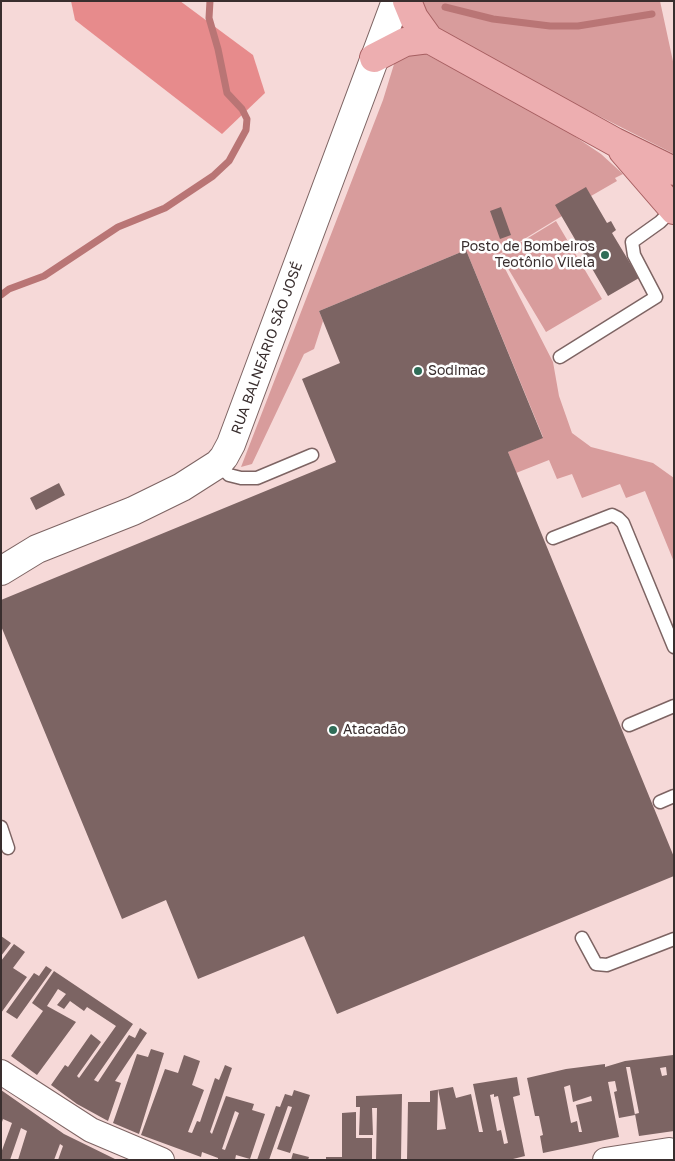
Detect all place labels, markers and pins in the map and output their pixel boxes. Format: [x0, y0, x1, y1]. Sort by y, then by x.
place label: Posto de Bombeiros Teotônio Vilela [461, 239, 595, 272]
marker: Posto de Bombeiros Teotônio Vilela [599, 249, 611, 261]
place label: Sodimac [428, 363, 486, 379]
marker: Sodimac [412, 365, 424, 377]
place label: Atacadão [343, 722, 406, 738]
marker: Atacadão [327, 724, 339, 736]

